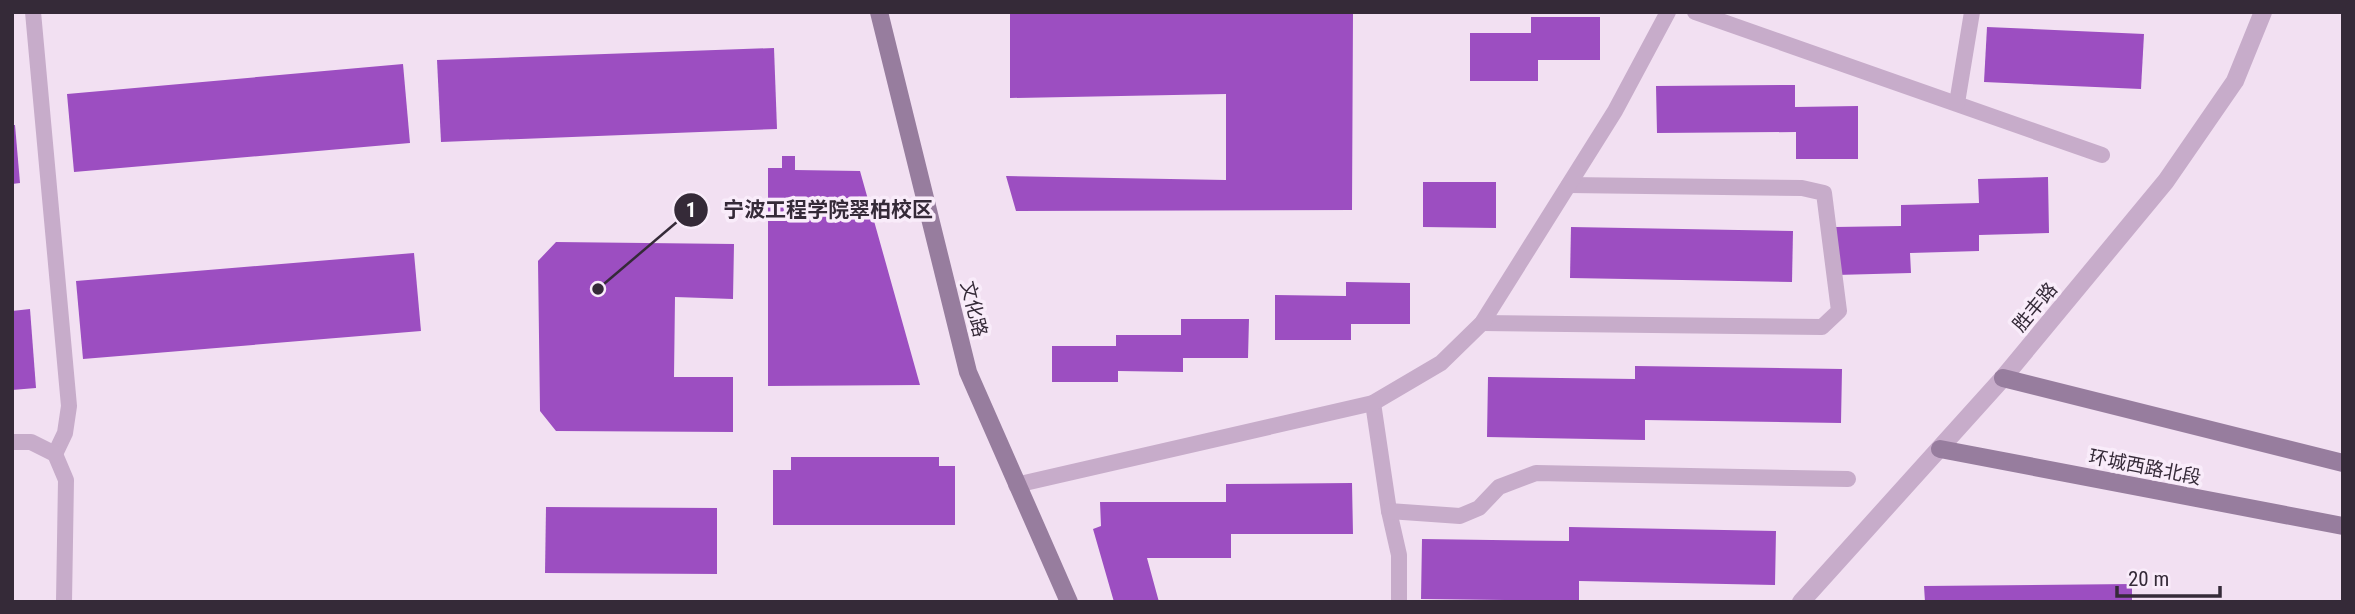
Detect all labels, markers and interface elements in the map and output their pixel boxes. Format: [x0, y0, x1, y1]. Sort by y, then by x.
callout: 宁波工程学院翠柏校区 [674, 189, 947, 231]
text: 1 [686, 198, 696, 222]
text: 宁波工程学院翠柏校区 [723, 198, 933, 222]
street label: 胜丰路 [2008, 278, 2062, 336]
street label: 文化路 [956, 279, 992, 339]
street label: 环城西路北段 [2087, 445, 2203, 489]
scale bar [2117, 554, 2220, 598]
text: 20 m [2128, 567, 2169, 591]

